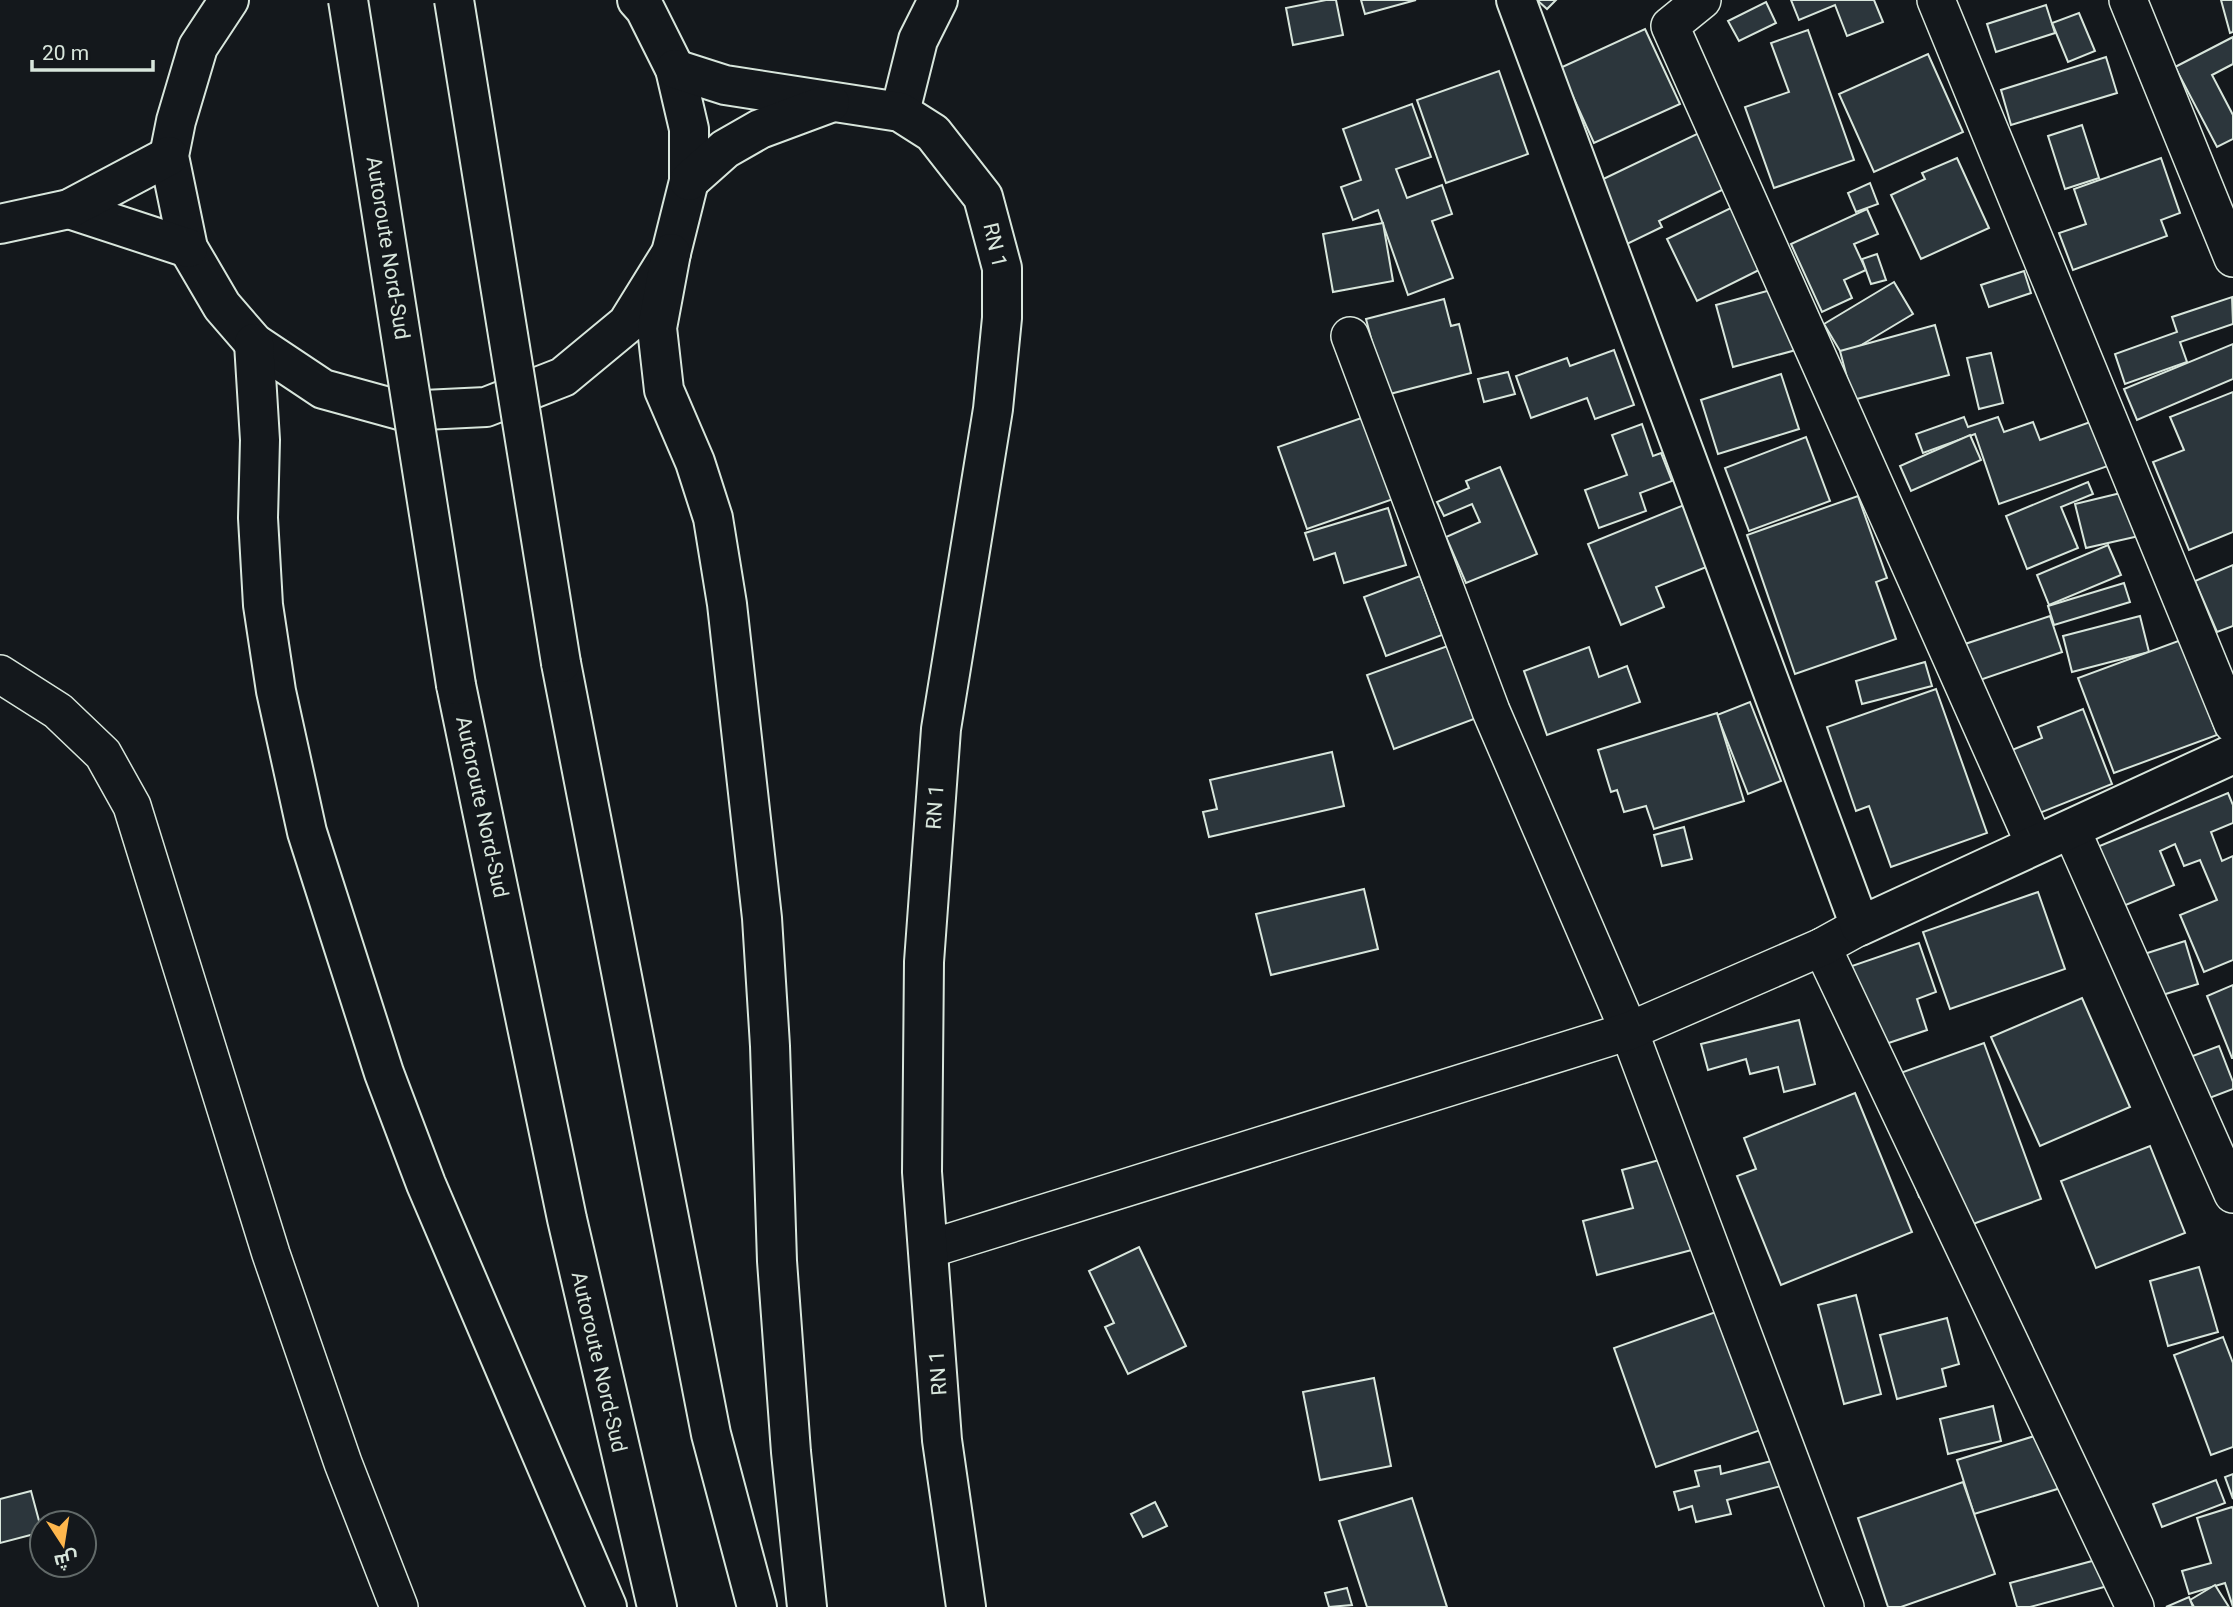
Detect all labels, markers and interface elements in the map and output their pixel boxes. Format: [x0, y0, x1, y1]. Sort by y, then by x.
scale bar [32, 28, 152, 72]
text: 20 m [42, 41, 89, 65]
street label: Autoroute Nord-Sud [362, 155, 414, 341]
street label: RN 1 [978, 220, 1012, 270]
street label: Autoroute Nord-Sud [451, 714, 513, 900]
street label: RN 1 [921, 784, 949, 830]
street label: Autoroute Nord-Sud [567, 1269, 631, 1455]
street label: RN 1 [924, 1350, 952, 1396]
north arrow [28, 1509, 98, 1579]
text: ش [52, 1546, 81, 1574]

